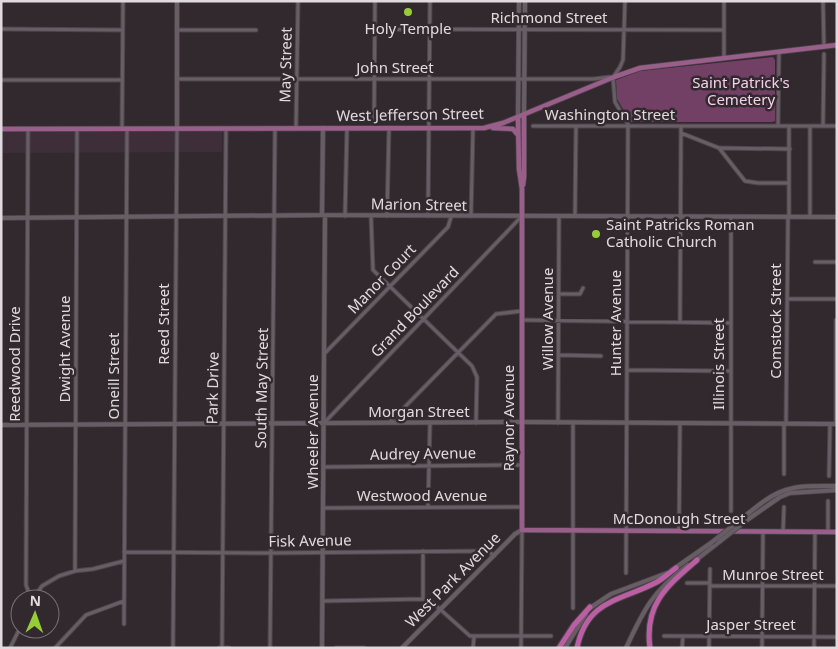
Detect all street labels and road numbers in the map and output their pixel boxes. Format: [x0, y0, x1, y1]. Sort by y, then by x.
street label: Richmond Street [490, 7, 608, 27]
street label: May Street [274, 27, 296, 103]
street label: John Street [354, 57, 434, 77]
street label: West Jefferson Street [336, 103, 484, 125]
street label: Washington Street [545, 104, 676, 124]
street label: Marion Street [371, 193, 468, 215]
street label: Manor Court [343, 239, 420, 318]
street label: Grand Boulevard [366, 262, 463, 361]
street label: Comstock Street [765, 263, 785, 379]
street label: Willow Avenue [537, 268, 557, 370]
street label: Hunter Avenue [605, 270, 625, 376]
street label: Reed Street [153, 283, 173, 365]
street label: Dwight Avenue [54, 295, 74, 403]
street label: Reedwood Drive [4, 306, 24, 422]
street label: Illinois Street [708, 317, 728, 410]
street label: South May Street [250, 327, 272, 448]
street label: Oneill Street [103, 332, 123, 419]
street label: Park Drive [201, 351, 223, 425]
street label: Raynor Avenue [498, 365, 518, 471]
street label: Wheeler Avenue [302, 374, 322, 490]
street label: Morgan Street [368, 401, 470, 421]
street label: Audrey Avenue [370, 442, 476, 464]
street label: Westwood Avenue [357, 485, 487, 505]
street label: McDonough Street [613, 508, 746, 528]
street label: West Park Avenue [400, 527, 504, 631]
street label: Fisk Avenue [268, 529, 352, 551]
street label: Munroe Street [722, 564, 824, 584]
street label: Jasper Street [704, 614, 796, 634]

